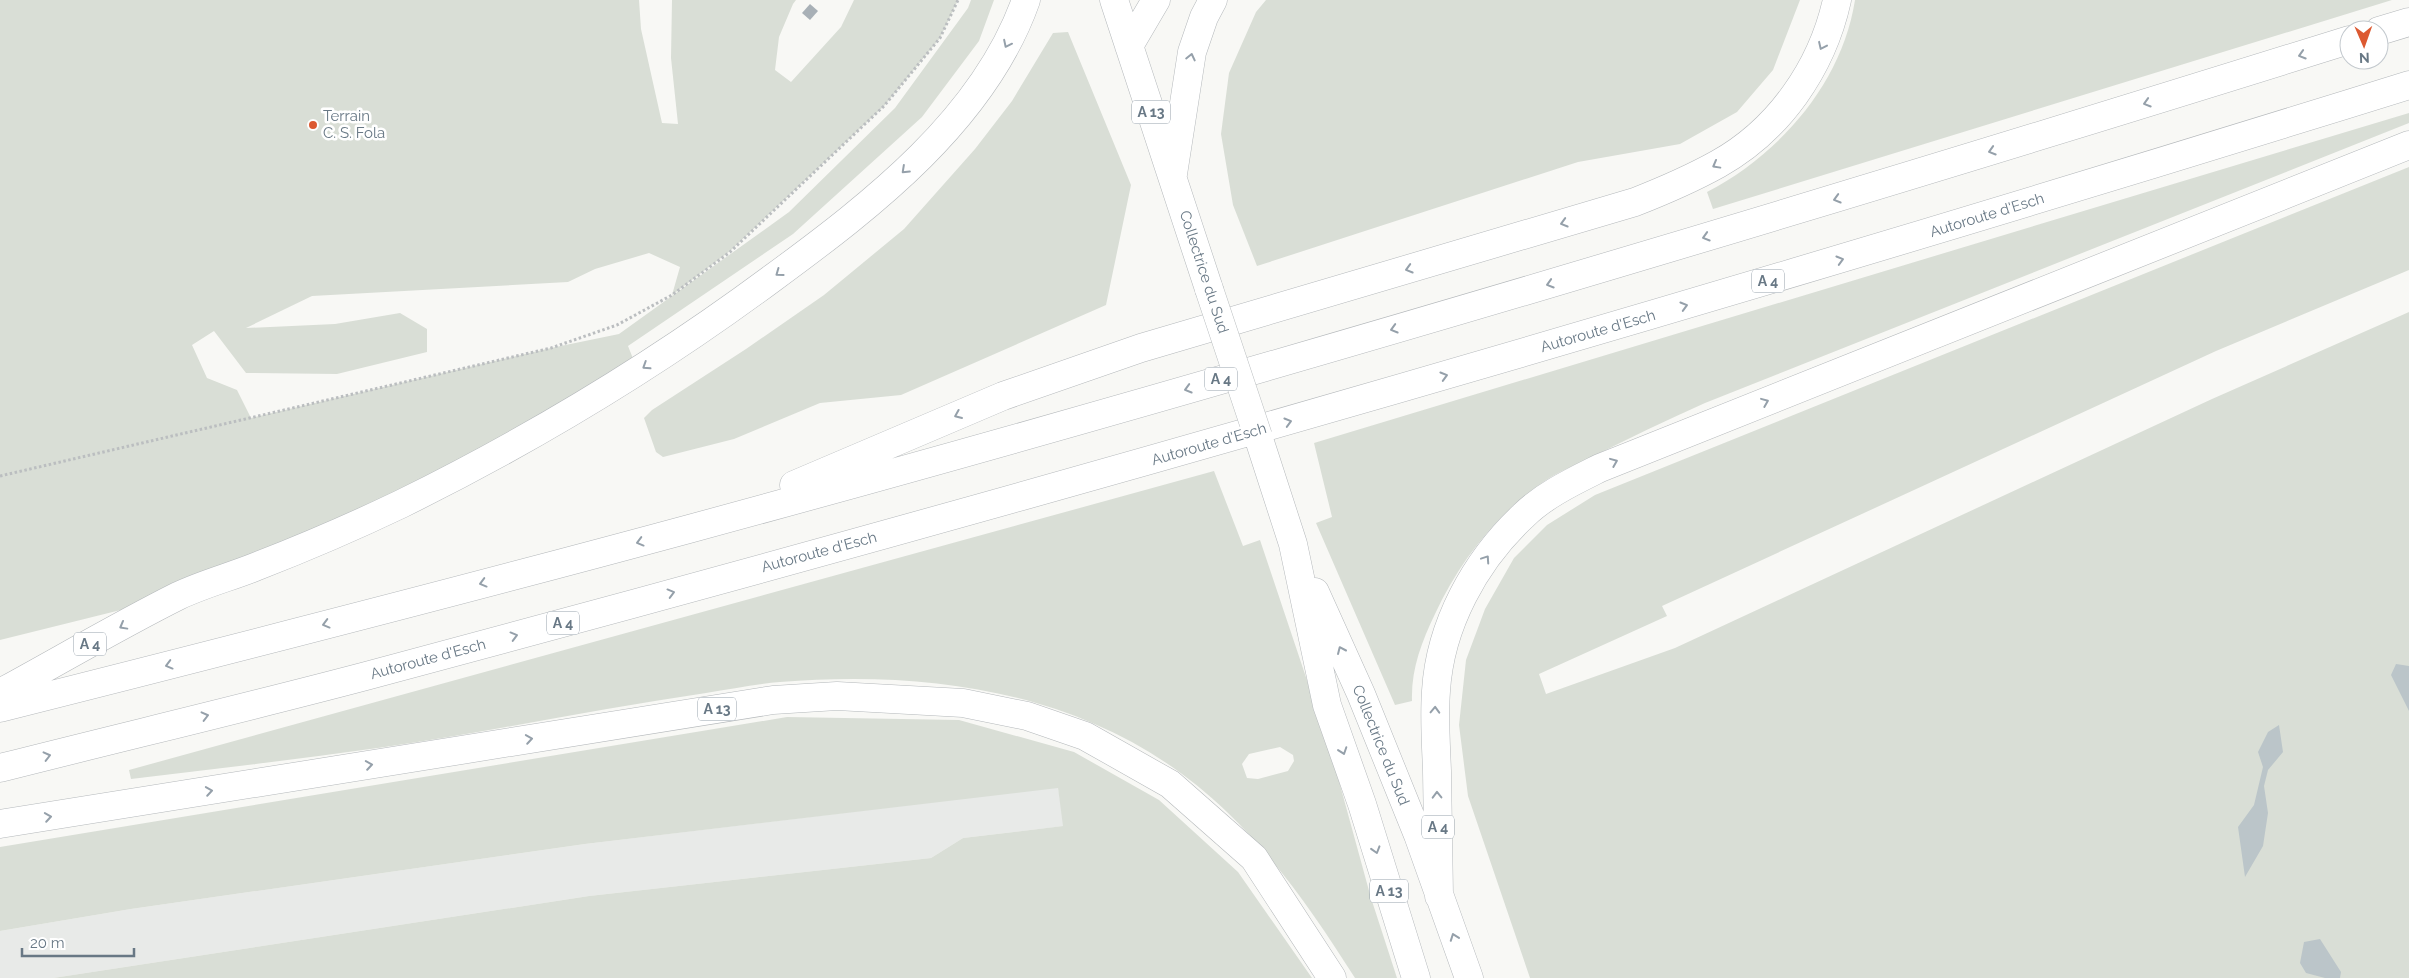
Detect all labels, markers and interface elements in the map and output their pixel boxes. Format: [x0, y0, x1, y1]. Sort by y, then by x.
north arrow [2339, 20, 2389, 70]
one-way arrow [1003, 39, 1013, 48]
one-way arrow [1817, 41, 1828, 50]
one-way arrow [2299, 49, 2307, 59]
text: N [2359, 50, 2370, 66]
one-way arrow [1185, 53, 1196, 62]
one-way arrow [2144, 98, 2152, 108]
road number: A 13 [1132, 100, 1170, 124]
place label: Terrain C. S. Fola [323, 107, 385, 142]
marker: Terrain C. S. Fola [307, 119, 319, 131]
one-way arrow [1988, 146, 1997, 156]
one-way arrow [1712, 159, 1721, 169]
one-way arrow [901, 164, 910, 173]
street label: Autoroute d'Esch [1928, 189, 2046, 241]
one-way arrow [1833, 193, 1841, 203]
street label: Collectrice du Sud [1176, 208, 1232, 336]
one-way arrow [1560, 217, 1569, 228]
one-way arrow [1702, 232, 1711, 242]
one-way arrow [1835, 255, 1843, 265]
one-way arrow [1405, 263, 1413, 273]
one-way arrow [776, 267, 785, 277]
road number: A 4 [1752, 270, 1784, 292]
one-way arrow [1547, 278, 1555, 288]
one-way arrow [1679, 301, 1688, 311]
street label: Autoroute d'Esch [1538, 306, 1658, 356]
one-way arrow [1390, 323, 1399, 334]
one-way arrow [643, 360, 652, 369]
road number: A 4 [1205, 368, 1237, 390]
one-way arrow [1440, 372, 1448, 382]
one-way arrow [1184, 383, 1192, 393]
one-way arrow [1760, 398, 1769, 408]
one-way arrow [954, 409, 963, 420]
one-way arrow [1284, 417, 1292, 427]
street label: Autoroute d'Esch [1149, 419, 1269, 469]
one-way arrow [1609, 458, 1618, 468]
street label: Autoroute d'Esch [759, 528, 879, 576]
one-way arrow [636, 536, 645, 547]
one-way arrow [1480, 555, 1489, 564]
one-way arrow [479, 577, 488, 588]
one-way arrow [667, 588, 676, 599]
road number: A 4 [547, 612, 579, 634]
one-way arrow [321, 618, 330, 629]
one-way arrow [119, 620, 128, 630]
one-way arrow [510, 631, 518, 641]
road number: A 4 [74, 633, 106, 656]
street label: Autoroute d'Esch [368, 635, 488, 683]
one-way arrow [1336, 646, 1347, 655]
one-way arrow [164, 659, 173, 670]
street label: Collectrice du Sud [1349, 682, 1413, 808]
road number: A 13 [698, 698, 736, 721]
one-way arrow [1429, 706, 1440, 714]
one-way arrow [200, 711, 209, 722]
one-way arrow [526, 734, 534, 745]
one-way arrow [1337, 746, 1347, 754]
one-way arrow [43, 751, 52, 762]
one-way arrow [365, 760, 373, 770]
one-way arrow [204, 786, 213, 796]
one-way arrow [1432, 790, 1442, 798]
one-way arrow [44, 812, 52, 822]
road number: A 4 [1422, 816, 1454, 839]
one-way arrow [1371, 846, 1381, 854]
road number: A 13 [1370, 879, 1408, 902]
scale bar [22, 926, 135, 958]
one-way arrow [1450, 933, 1460, 942]
text: 20 m [30, 934, 65, 952]

